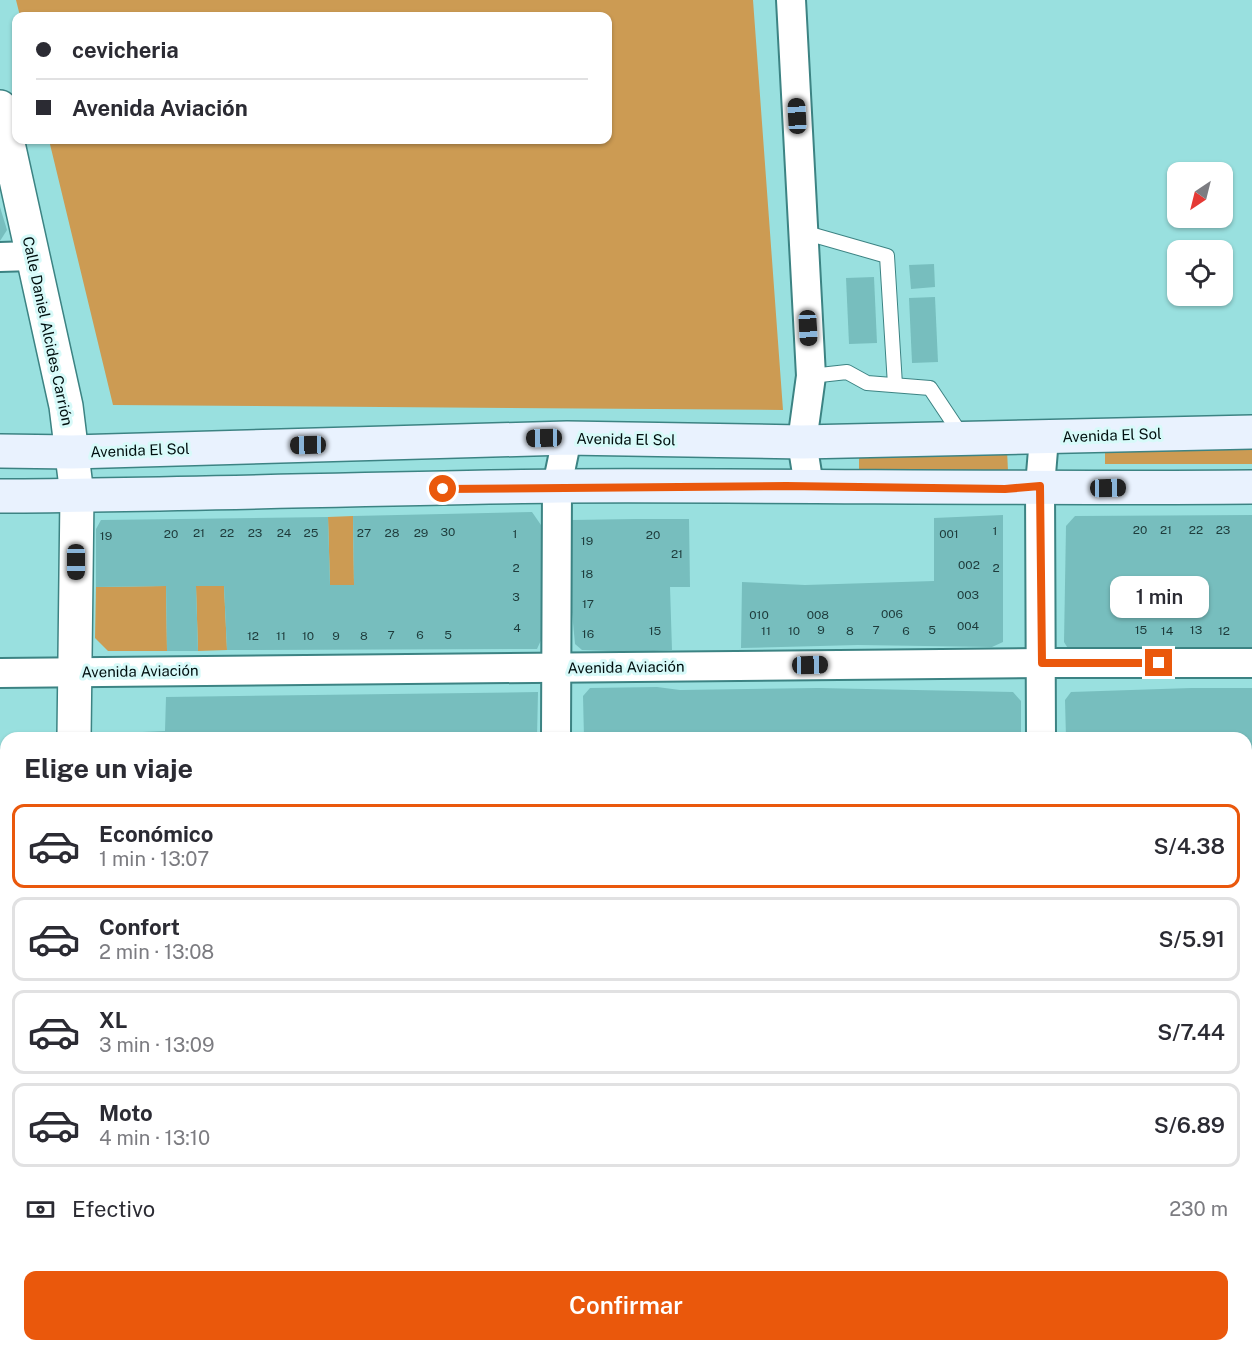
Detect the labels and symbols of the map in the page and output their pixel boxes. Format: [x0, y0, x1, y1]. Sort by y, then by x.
car [787, 98, 807, 134]
north arrow [1167, 162, 1233, 228]
street label: Calle Daniel Alcides Carrión [20, 235, 76, 427]
car [798, 310, 818, 346]
street label: Avenida El Sol [1062, 425, 1162, 445]
car [526, 429, 562, 447]
street label: Avenida El Sol [576, 430, 676, 448]
car [290, 436, 326, 454]
street label: Avenida El Sol [90, 440, 190, 460]
route start [429, 475, 456, 502]
car [1090, 479, 1126, 497]
house number: 20 [1133, 523, 1147, 537]
house number: 21 [1160, 523, 1172, 537]
house number: 22 [1189, 523, 1203, 537]
house number: 23 [1216, 523, 1230, 537]
house number: 1 [993, 524, 997, 538]
house number: 30 [441, 525, 455, 539]
house number: 21 [193, 526, 205, 540]
house number: 22 [220, 526, 234, 540]
house number: 23 [248, 526, 262, 540]
house number: 24 [277, 526, 292, 540]
house number: 25 [304, 526, 319, 540]
house number: 27 [357, 526, 371, 540]
house number: 28 [385, 526, 400, 540]
house number: 29 [414, 526, 428, 540]
house number: 20 [164, 527, 178, 541]
house number: 1 [513, 527, 517, 541]
house number: 001 [939, 527, 959, 541]
house number: 20 [646, 528, 660, 542]
house number: 19 [100, 529, 112, 543]
house number: 19 [581, 534, 593, 548]
car [67, 544, 85, 580]
house number: 21 [671, 547, 683, 561]
house number: 002 [958, 558, 980, 572]
house number: 2 [512, 561, 520, 575]
house number: 2 [992, 561, 1000, 575]
house number: 18 [581, 567, 594, 581]
callout: 1 min [1110, 576, 1208, 618]
house number: 003 [957, 588, 979, 602]
house number: 3 [512, 590, 520, 604]
house number: 17 [582, 597, 594, 611]
house number: 006 [881, 607, 903, 621]
house number: 010 [749, 608, 769, 622]
house number: 008 [807, 608, 829, 622]
house number: 004 [957, 619, 980, 633]
house number: 4 [513, 621, 521, 635]
house number: 9 [817, 623, 825, 637]
house number: 7 [872, 623, 880, 637]
house number: 5 [928, 623, 936, 637]
house number: 15 [1135, 623, 1148, 637]
house number: 13 [1190, 623, 1202, 637]
house number: 15 [649, 624, 662, 638]
house number: 11 [761, 624, 771, 638]
house number: 10 [788, 624, 800, 638]
house number: 8 [846, 624, 854, 638]
house number: 6 [902, 624, 910, 638]
house number: 14 [1161, 624, 1174, 638]
house number: 12 [1218, 624, 1230, 638]
house number: 16 [582, 627, 594, 641]
house number: 7 [387, 628, 395, 642]
house number: 6 [416, 628, 424, 642]
house number: 5 [444, 628, 452, 642]
house number: 12 [247, 629, 259, 643]
house number: 11 [276, 629, 286, 643]
house number: 10 [302, 629, 314, 643]
house number: 9 [332, 629, 340, 643]
house number: 8 [360, 629, 368, 643]
route end [1145, 649, 1172, 676]
car [792, 656, 828, 674]
street label: Avenida Aviación [567, 657, 685, 677]
street label: Avenida Aviación [81, 661, 199, 681]

